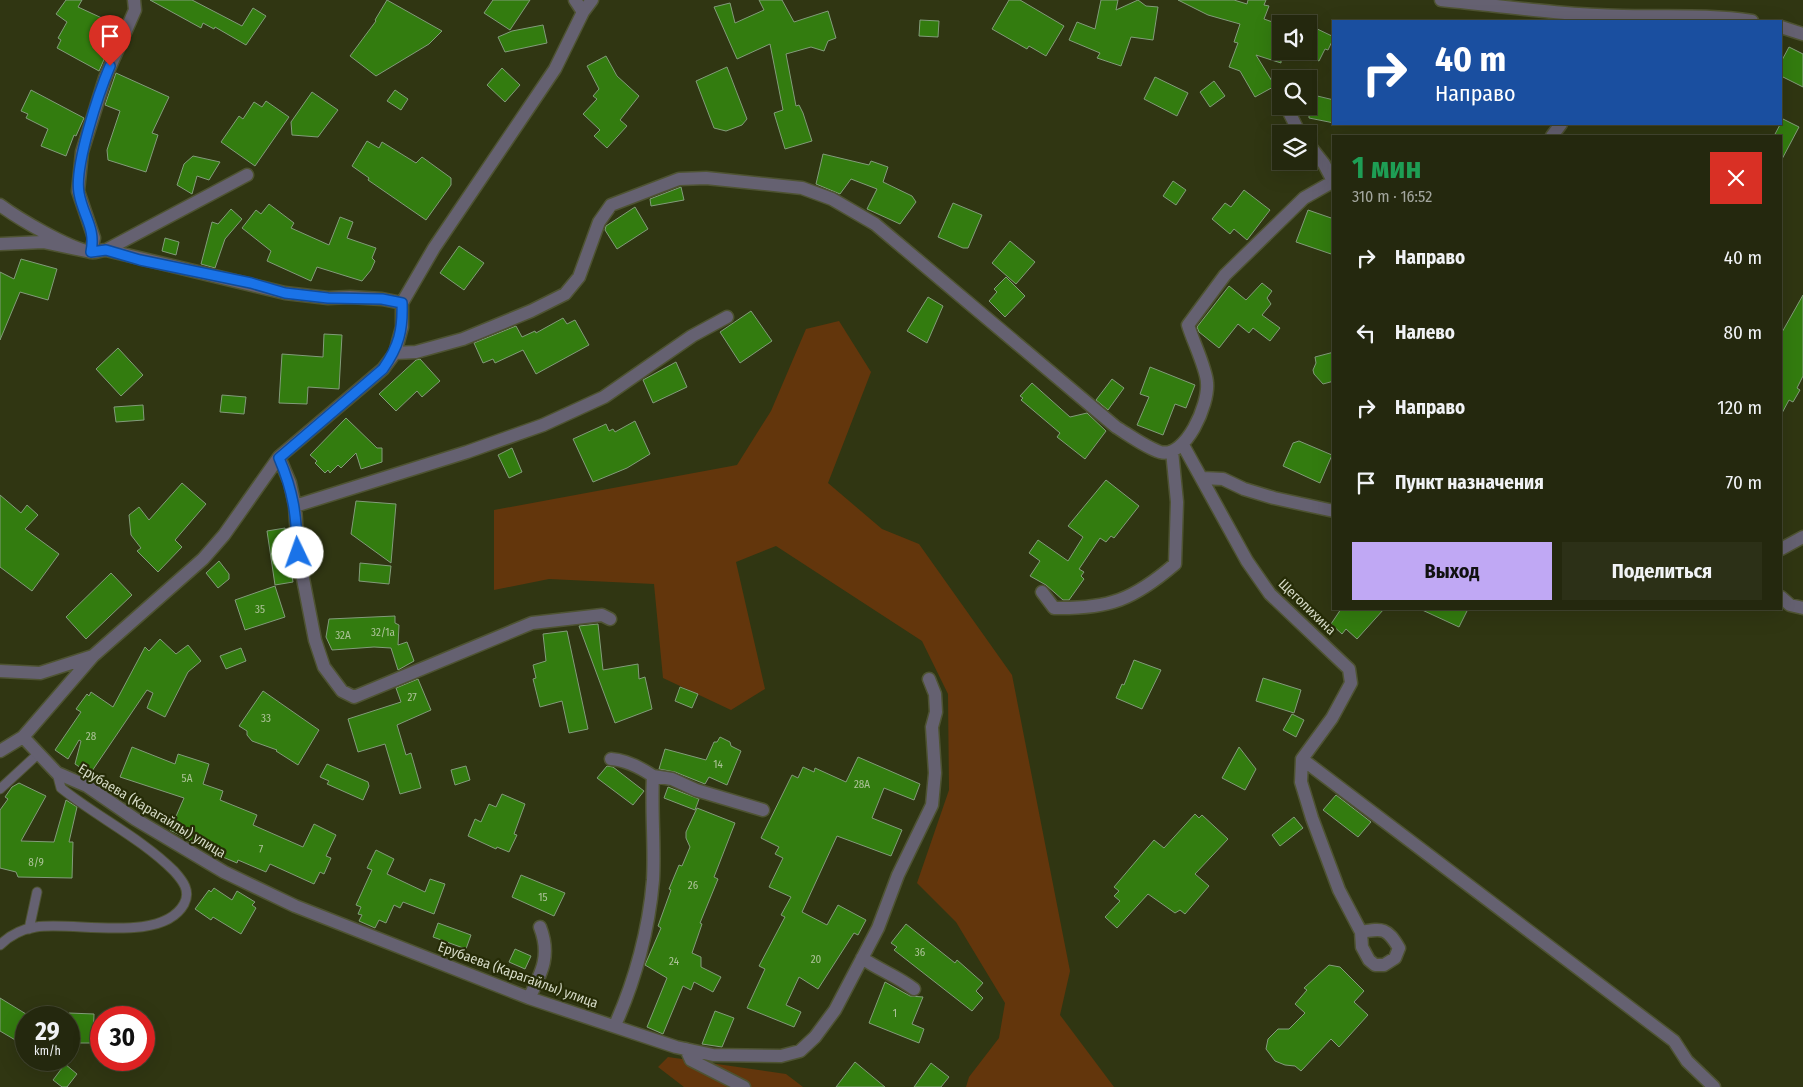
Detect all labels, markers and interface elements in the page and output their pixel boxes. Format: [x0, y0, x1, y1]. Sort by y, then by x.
pin [89, 15, 131, 66]
map controls [1272, 15, 1317, 170]
button: sound [1272, 15, 1317, 60]
icon: arrive [96, 22, 124, 50]
text: 40 m [1435, 38, 1506, 80]
icon: right [1352, 40, 1417, 105]
button: search [1272, 70, 1317, 115]
text: Направо [1435, 80, 1516, 107]
button: layers [1272, 125, 1317, 170]
text: 1 мин [1352, 150, 1421, 186]
button: close [1710, 152, 1762, 204]
text: 310 m · 16:52 [1352, 187, 1432, 206]
icon: right [1352, 244, 1380, 272]
text: Направо [1395, 246, 1465, 269]
text: 40 m [1724, 246, 1762, 269]
icon: left [1352, 319, 1380, 347]
text: Налево [1395, 321, 1455, 344]
text: 80 m [1724, 321, 1762, 344]
icon: right [1352, 394, 1380, 422]
text: Направо [1395, 396, 1465, 419]
text: 120 m [1717, 396, 1762, 419]
icon: arrive [1352, 469, 1380, 497]
text: Пункт назначения [1395, 471, 1544, 494]
text: 70 m [1726, 471, 1762, 494]
position arrow [271, 526, 323, 578]
button: Выход [1352, 542, 1552, 600]
button: Поделиться [1562, 542, 1762, 600]
street label: Щеголихина [1275, 575, 1339, 639]
house number: 35 [255, 603, 265, 616]
house number: 32/1а [371, 626, 395, 639]
house number: 32А [335, 629, 351, 642]
house number: 27 [407, 691, 417, 704]
house number: 33 [261, 712, 271, 725]
house number: 28 [86, 730, 97, 743]
house number: 14 [713, 758, 723, 771]
street label: Ерубаева (Карагайлы) улица [75, 760, 229, 862]
house number: 5А [182, 772, 193, 785]
house number: 28А [854, 778, 870, 791]
house number: 7 [259, 843, 264, 856]
house number: 8/9 [28, 856, 44, 869]
house number: 26 [688, 879, 699, 892]
house number: 15 [538, 891, 548, 904]
street label: Ерубаева (Карагайлы) улица [436, 938, 600, 1012]
house number: 36 [915, 946, 926, 959]
house number: 20 [811, 953, 822, 966]
house number: 24 [669, 955, 680, 968]
speed limit sign: 30 [90, 1006, 155, 1071]
house number: 1 [893, 1007, 897, 1020]
text: 29 [35, 1017, 60, 1047]
text: km/h [34, 1044, 61, 1058]

